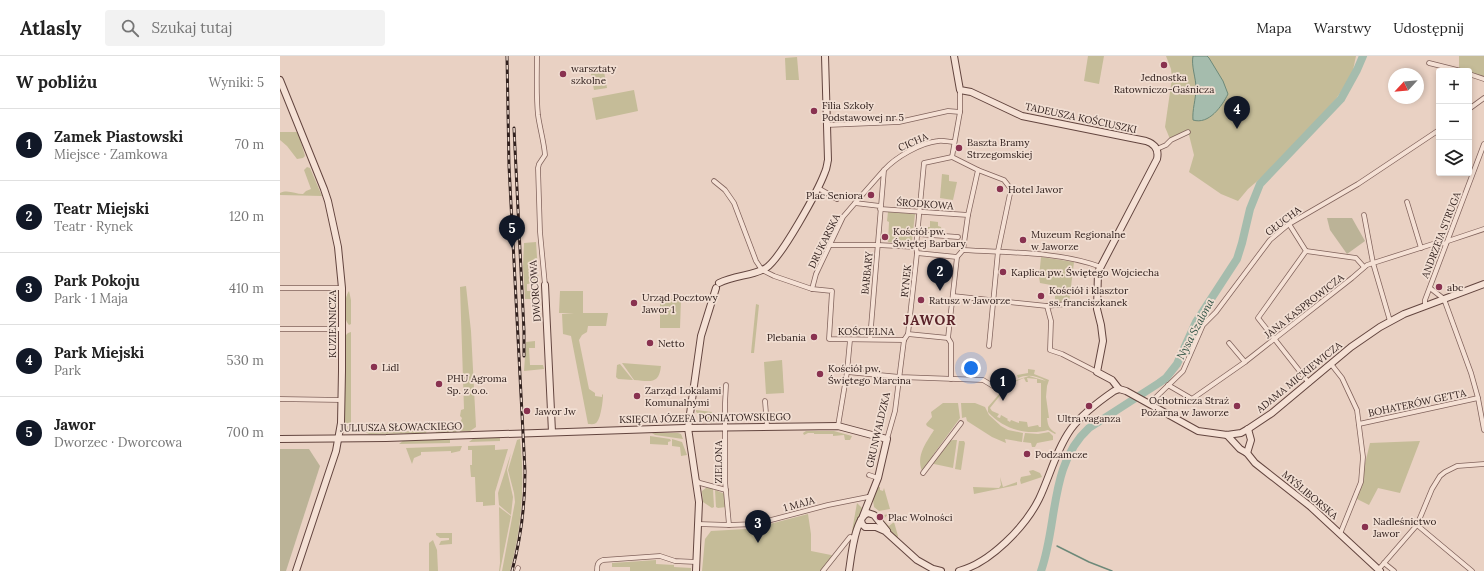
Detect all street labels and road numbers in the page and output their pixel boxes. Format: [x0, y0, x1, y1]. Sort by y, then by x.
street label: TADEUSZA KOŚCIUSZKI [1024, 100, 1138, 136]
street label: CICHA [896, 129, 931, 154]
street label: ANDRZEJA STRUGA [1418, 189, 1464, 281]
street label: ŚRODKOWA [896, 196, 955, 213]
street label: GŁUCHA [1262, 203, 1304, 239]
street label: DRUKARSKA [805, 211, 843, 270]
street label: BARBARY [858, 250, 876, 295]
street label: DWORCOWA [526, 259, 544, 322]
street label: RYNEK [898, 264, 914, 298]
street label: JANA KASPROWICZA [1261, 270, 1347, 342]
street label: KUZIENNICZA [326, 289, 339, 358]
street label: KOŚCIELNA [838, 325, 895, 338]
street label: ADAMA MICKIEWICZA [1253, 338, 1345, 416]
street label: BOHATERÓW GETTA [1367, 386, 1468, 420]
street label: GRUNWALDZKA [863, 390, 893, 469]
street label: KSIĘCIA JÓZEFA PONIATOWSKIEGO [619, 410, 791, 426]
street label: JULIUSZA SŁOWACKIEGO [339, 419, 462, 435]
street label: ZIELONA [712, 440, 725, 483]
street label: MYŚLIBORSKA [1279, 468, 1341, 523]
street label: 1 MAJA [782, 493, 817, 514]

